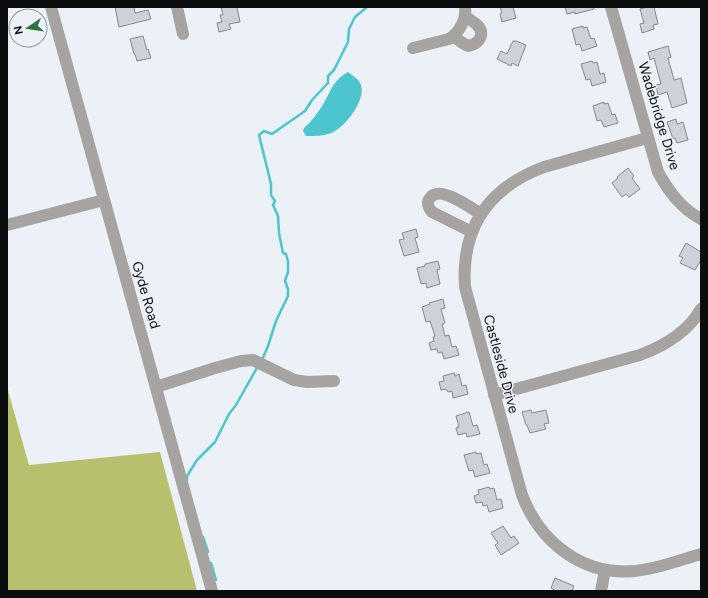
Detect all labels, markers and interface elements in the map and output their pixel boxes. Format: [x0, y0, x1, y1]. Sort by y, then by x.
north arrow [8, 8, 48, 48]
text: N [11, 25, 26, 36]
street label: Wadebridge Drive [635, 60, 684, 172]
street label: Gyde Road [128, 259, 164, 331]
street label: Castleside Drive [480, 313, 522, 415]

